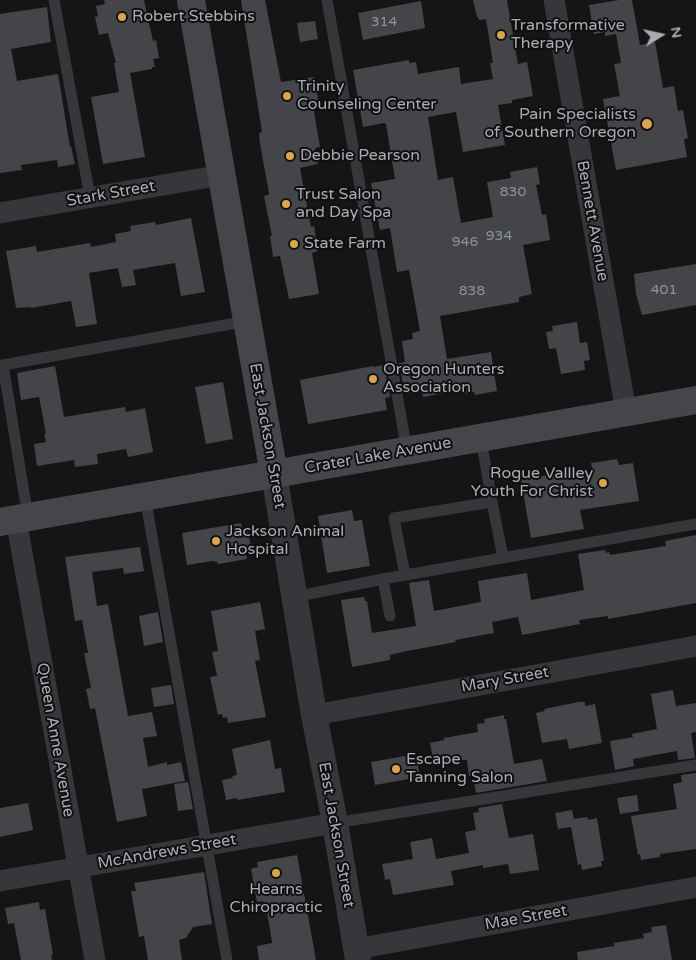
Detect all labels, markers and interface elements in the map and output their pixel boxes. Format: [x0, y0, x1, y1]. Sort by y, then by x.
place label: Robert Stebbins [132, 7, 255, 27]
north arrow [636, 10, 686, 60]
marker: Robert Stebbins [116, 11, 128, 23]
house number: 314 [371, 14, 397, 30]
place label: Transformative Therapy [511, 16, 625, 54]
text: N [667, 25, 686, 39]
marker: Transformative Therapy [495, 29, 507, 41]
place label: Trinity Counseling Center [297, 77, 436, 115]
marker: Trinity Counseling Center [281, 90, 293, 102]
place label: Pain Specialists of Southern Oregon [484, 105, 636, 143]
marker: Pain Specialists of Southern Oregon [640, 117, 654, 131]
place label: Debbie Pearson [300, 146, 420, 166]
marker: Debbie Pearson [284, 150, 296, 162]
street label: Bennett Avenue [572, 159, 612, 283]
street label: Stark Street [65, 177, 157, 211]
house number: 830 [500, 184, 526, 200]
place label: Trust Salon and Day Spa [296, 185, 391, 223]
marker: Trust Salon and Day Spa [280, 198, 292, 210]
house number: 934 [486, 228, 512, 244]
place label: State Farm [304, 234, 386, 254]
house number: 946 [452, 234, 478, 250]
marker: State Farm [288, 238, 300, 250]
house number: 401 [651, 282, 677, 298]
house number: 838 [459, 283, 485, 299]
place label: Oregon Hunters Association [383, 360, 505, 398]
street label: East Jackson Street [245, 362, 289, 510]
marker: Oregon Hunters Association [367, 373, 379, 385]
street label: Crater Lake Avenue [303, 434, 453, 478]
place label: Rogue Vallley Youth For Christ [471, 464, 593, 502]
marker: Rogue Vallley Youth For Christ [597, 477, 609, 489]
place label: Jackson Animal Hospital [226, 522, 344, 560]
marker: Jackson Animal Hospital [210, 535, 222, 547]
street label: Queen Anne Avenue [32, 661, 78, 819]
street label: Mary Street [459, 663, 551, 697]
place label: Escape Tanning Salon [406, 750, 513, 788]
street label: East Jackson Street [314, 761, 358, 909]
marker: Escape Tanning Salon [390, 763, 402, 775]
street label: McAndrews Street [96, 830, 238, 874]
marker: Hearns Chiropractic [270, 867, 282, 879]
place label: Hearns Chiropractic [230, 880, 322, 918]
street label: Mae Street [483, 901, 569, 935]

